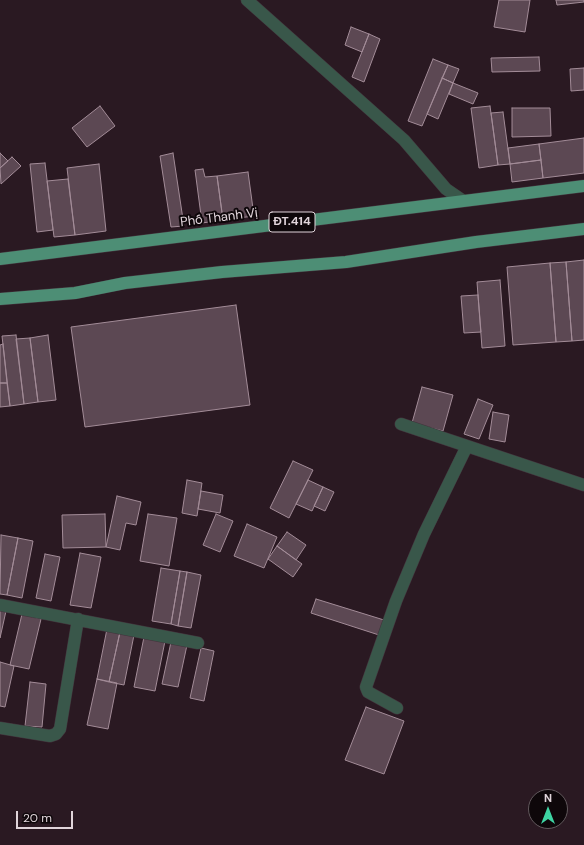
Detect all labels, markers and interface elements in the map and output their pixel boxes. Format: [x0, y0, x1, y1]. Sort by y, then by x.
street label: Phố Thanh Vị [179, 206, 259, 230]
road number: ĐT.414 [269, 212, 315, 232]
north arrow [528, 789, 568, 829]
text: N [544, 791, 552, 805]
scale bar [18, 803, 75, 829]
text: 20 m [23, 810, 52, 826]

